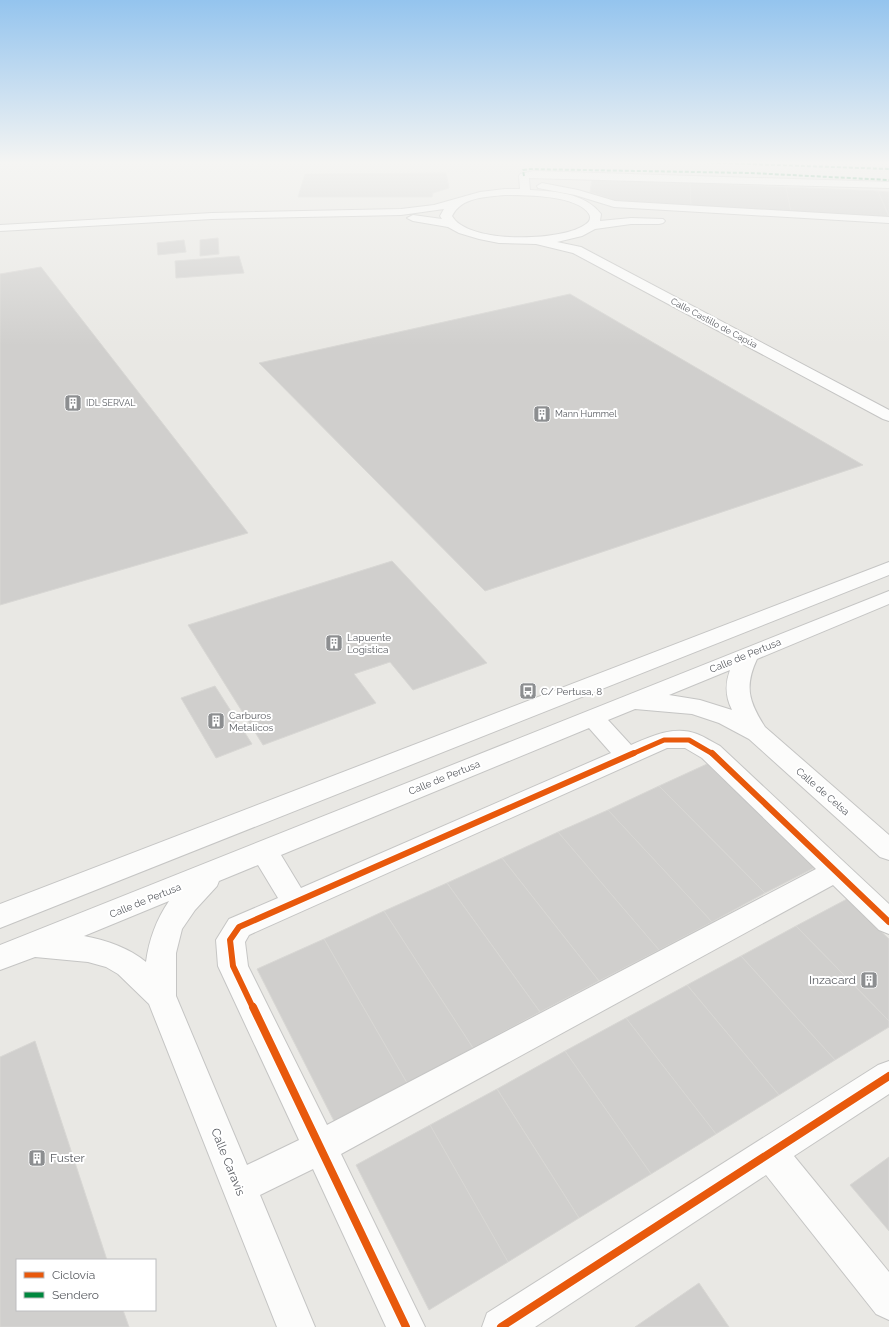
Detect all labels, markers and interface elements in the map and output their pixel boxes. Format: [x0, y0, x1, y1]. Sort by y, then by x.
street label: Calle Castillo de Capúa [669, 296, 759, 350]
building icon: IDL SERVAL [63, 393, 83, 413]
place label: IDL SERVAL [86, 398, 136, 408]
building icon: Mann Hummel [532, 404, 552, 424]
place label: Mann Hummel [555, 409, 617, 419]
place label: Lapuente Logistica [347, 632, 391, 655]
building icon: Lapuente Logistica [324, 633, 344, 653]
street label: Calle de Pertusa [708, 636, 782, 675]
bus stop icon: C/ Pertusa, 8 [518, 681, 538, 701]
place label: C/ Pertusa, 8 [541, 686, 602, 697]
place label: Carburos Metalicos [229, 710, 274, 733]
building icon: Carburos Metalicos [206, 711, 226, 731]
street label: Calle de Pertusa [407, 758, 481, 797]
street label: Calle de Celsa [794, 765, 851, 817]
street label: Calle de Pertusa [108, 881, 182, 920]
building icon: Inzacard [859, 970, 879, 990]
place label: Inzacard [809, 973, 856, 987]
street label: Calle Caravis [208, 1126, 248, 1198]
building icon: Fuster [27, 1148, 47, 1168]
place label: Fuster [50, 1151, 86, 1165]
legend [16, 1259, 156, 1311]
text: Ciclovía [52, 1268, 95, 1282]
text: Sendero [52, 1288, 99, 1302]

